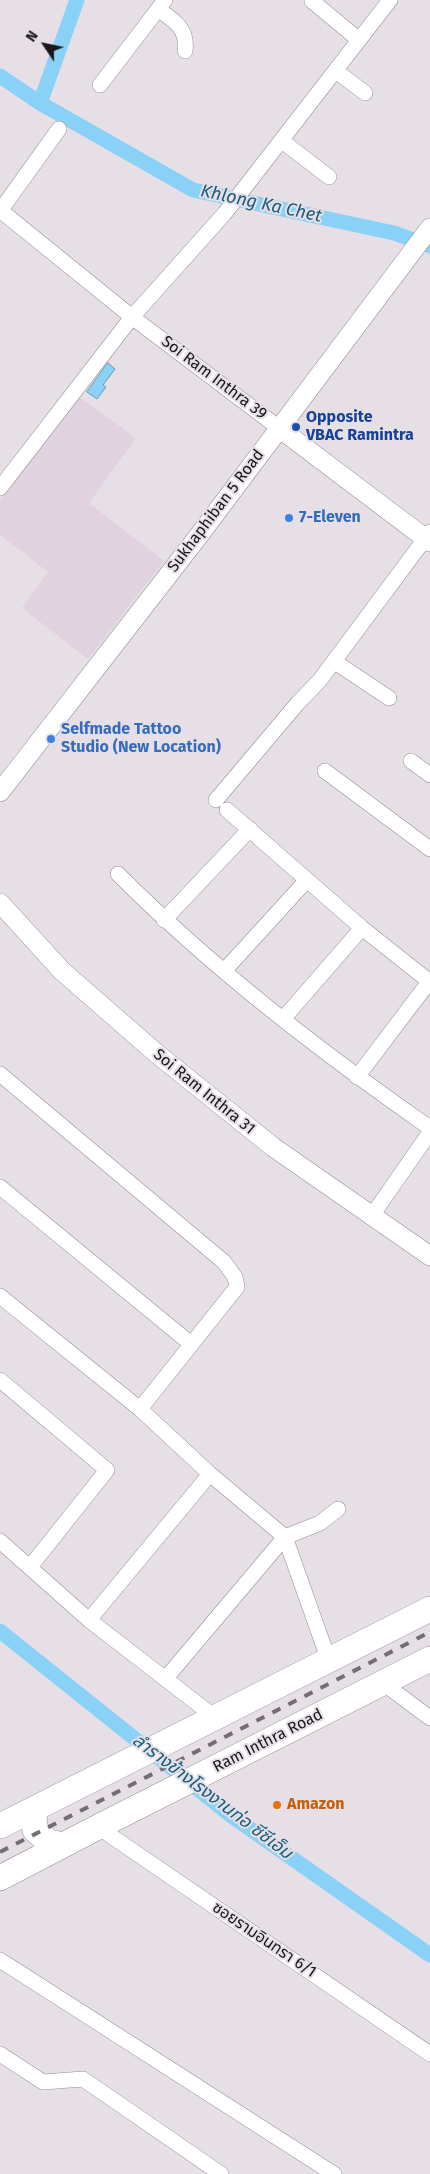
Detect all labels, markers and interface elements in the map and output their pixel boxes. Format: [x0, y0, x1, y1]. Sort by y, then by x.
north arrow [20, 20, 70, 70]
text: N [22, 28, 42, 45]
water label: Khlong Ka Chet [199, 181, 323, 227]
street label: Soi Ram Inthra 39 [158, 332, 270, 424]
place label: Opposite VBAC Ramintra [306, 408, 414, 446]
marker: Opposite VBAC Ramintra [290, 421, 302, 433]
street label: Sukhaphiban 5 Road [164, 446, 268, 576]
place label: 7-Eleven [299, 508, 361, 528]
marker: 7-Eleven [283, 512, 295, 524]
place label: Selfmade Tattoo Studio (New Location) [61, 720, 221, 758]
marker: Selfmade Tattoo Studio (New Location) [45, 733, 57, 745]
street label: Soi Ram Inthra 31 [149, 1045, 259, 1139]
street label: Ram Inthra Road [210, 1705, 326, 1777]
water label: ลำรางข้างโรงงานท่อ ซีซีเอ็ม [128, 1730, 296, 1864]
place label: Amazon [287, 1795, 345, 1815]
marker: Amazon [271, 1799, 283, 1811]
street label: ซอยรามอินทรา 6/1 [208, 1898, 320, 1982]

